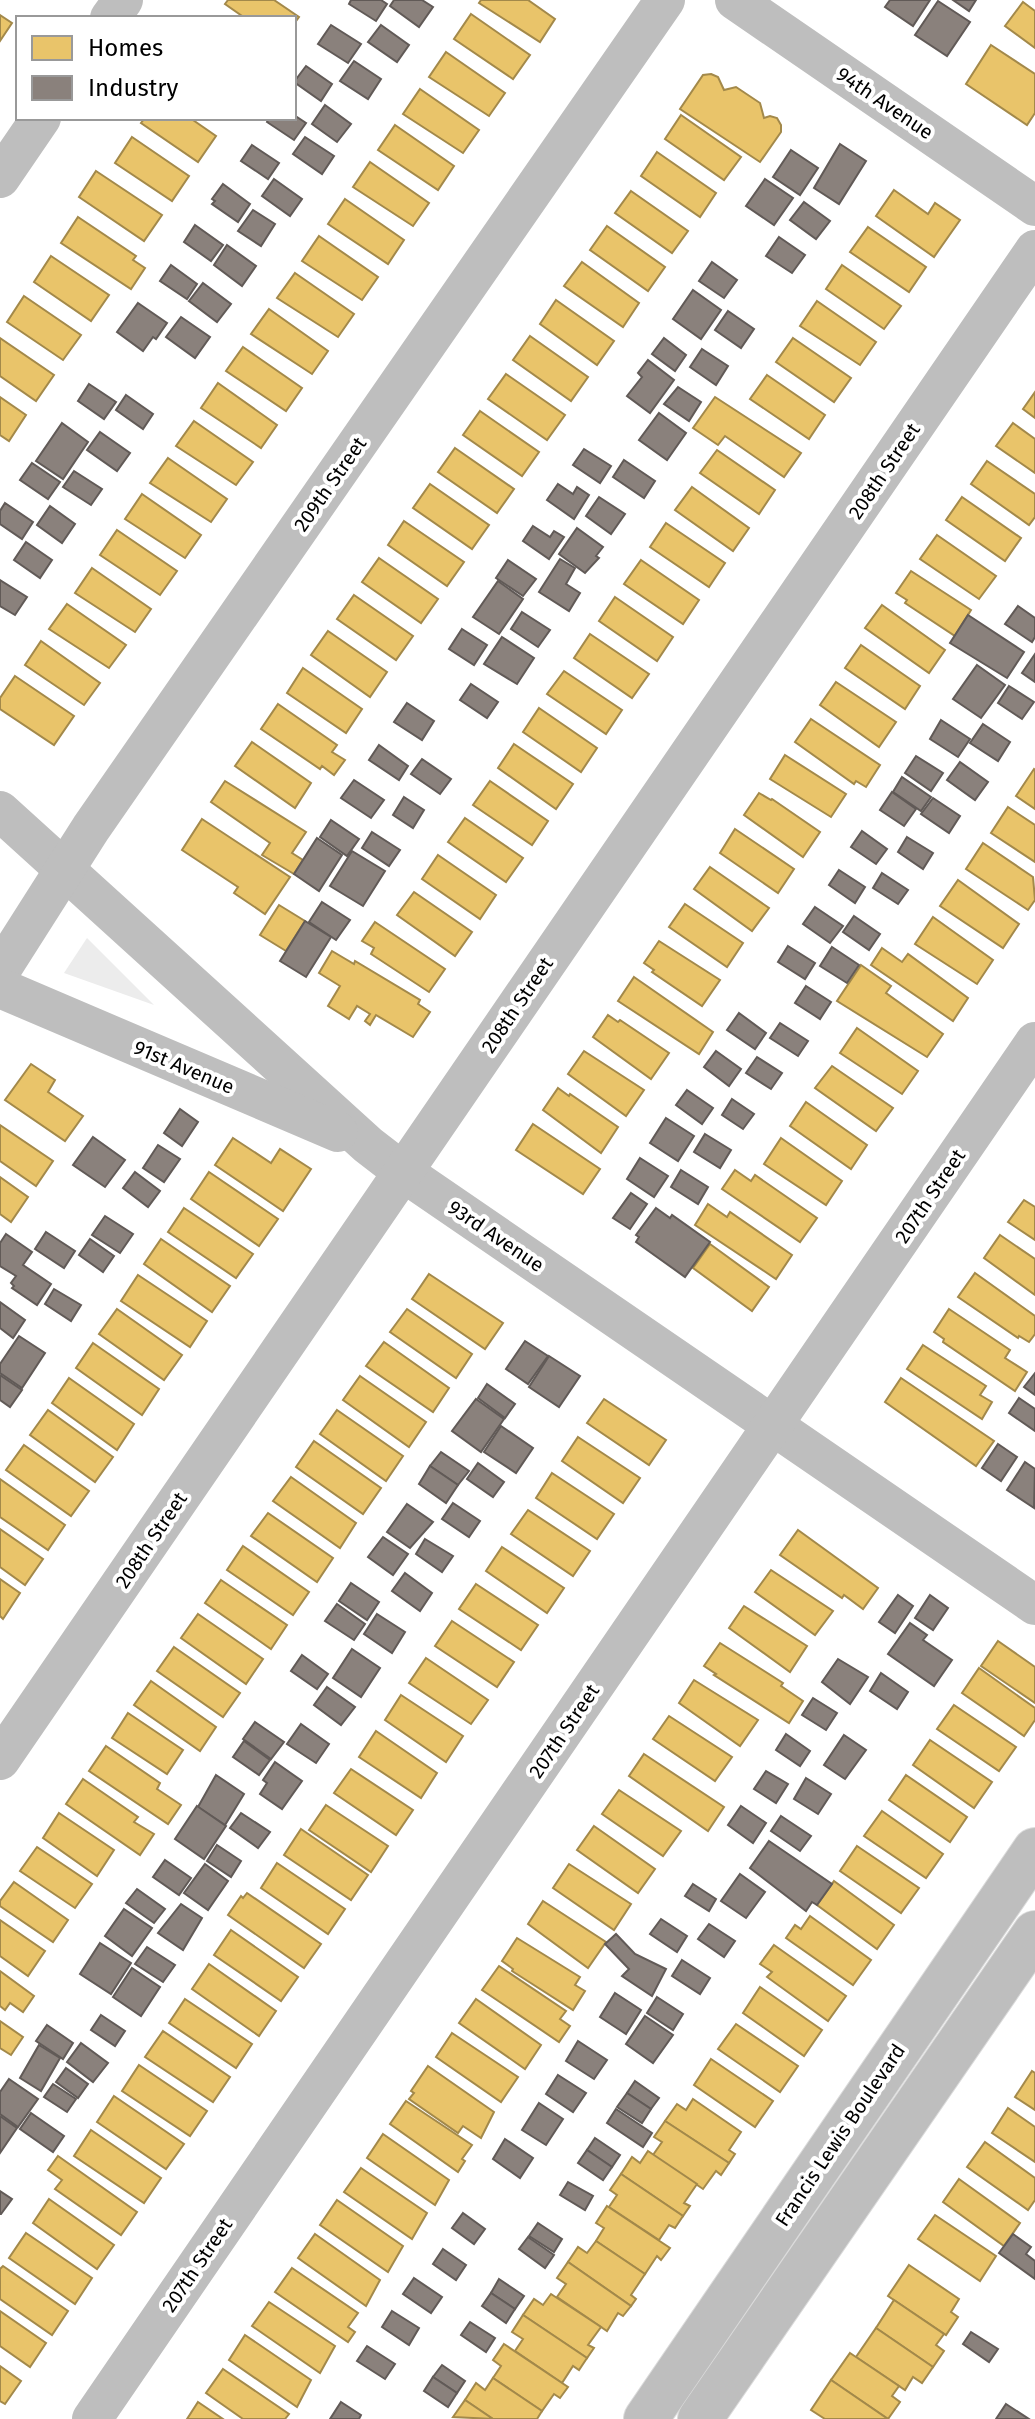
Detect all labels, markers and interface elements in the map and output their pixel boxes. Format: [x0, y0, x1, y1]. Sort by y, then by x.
legend [16, 16, 296, 120]
text: Homes [88, 34, 163, 62]
street label: 94th Avenue [832, 62, 938, 144]
text: Industry [88, 74, 179, 102]
street label: 208th Street [843, 418, 925, 524]
street label: 209th Street [289, 431, 372, 536]
street label: 208th Street [476, 952, 558, 1058]
street label: 91st Avenue [130, 1035, 238, 1099]
street label: 207th Street [890, 1144, 971, 1247]
street label: 93rd Avenue [443, 1195, 549, 1277]
street label: 208th Street [110, 1487, 192, 1593]
street label: 207th Street [524, 1679, 605, 1782]
street label: Francis Lewis Boulevard [770, 2039, 910, 2231]
street label: 207th Street [157, 2213, 238, 2316]

